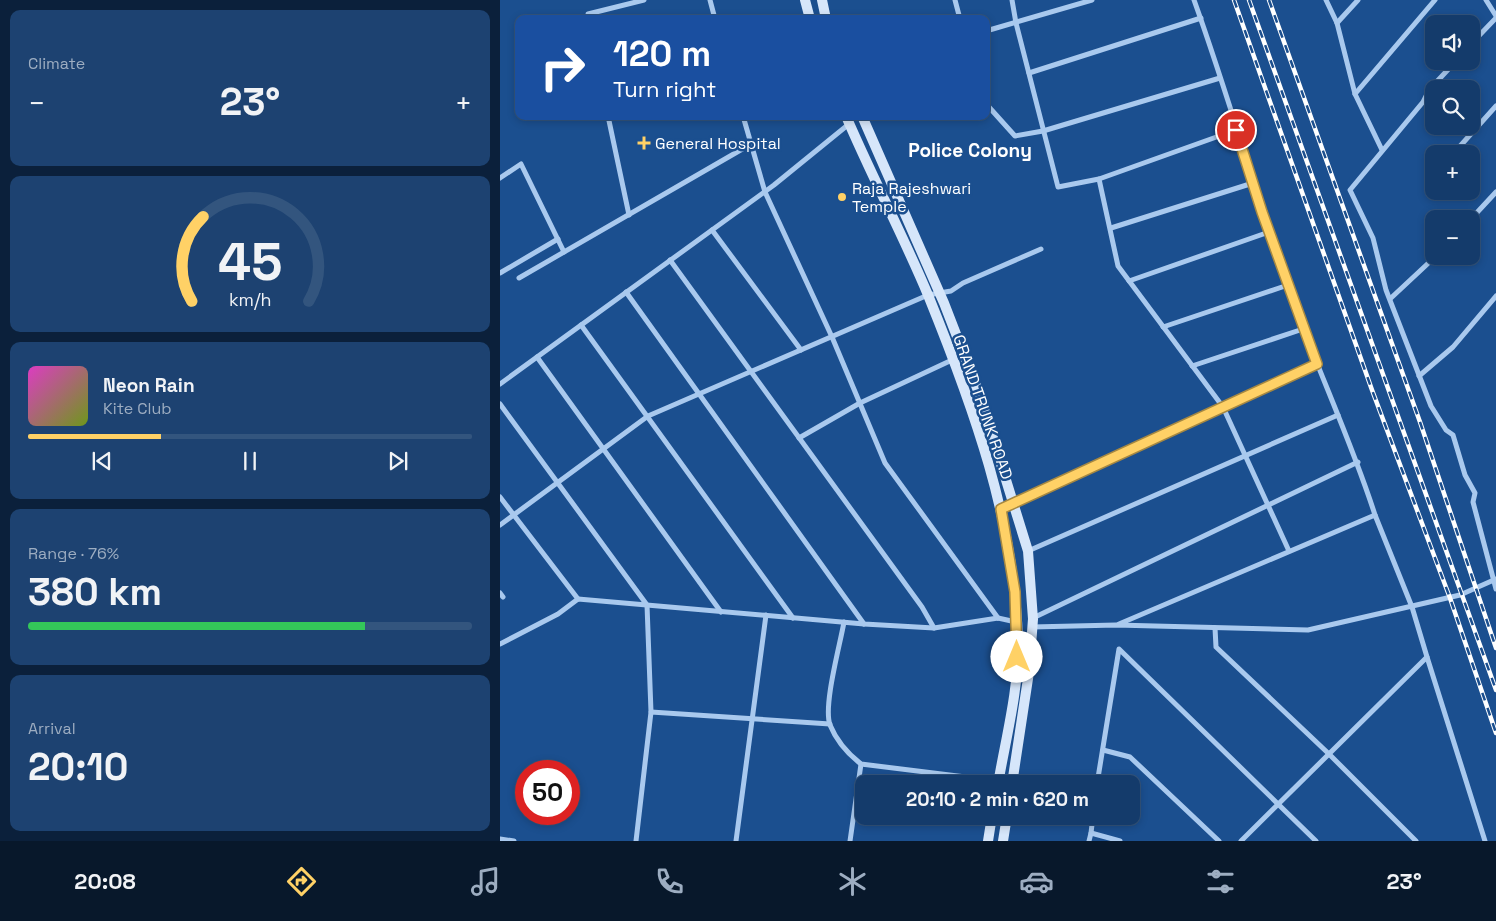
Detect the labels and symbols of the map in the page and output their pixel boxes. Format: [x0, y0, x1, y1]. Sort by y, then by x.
pin [1215, 109, 1257, 151]
place label: General Hospital [655, 133, 781, 154]
marker: General Hospital [637, 136, 651, 150]
district label: Police Colony [908, 138, 1032, 163]
place label: Raja Rajeshwari Temple [852, 178, 971, 217]
marker: Raja Rajeshwari Temple [836, 191, 848, 203]
street label: GRAND TRUNK ROAD [948, 332, 1018, 482]
position arrow [990, 630, 1042, 682]
speed limit sign: 50 [515, 760, 580, 825]

